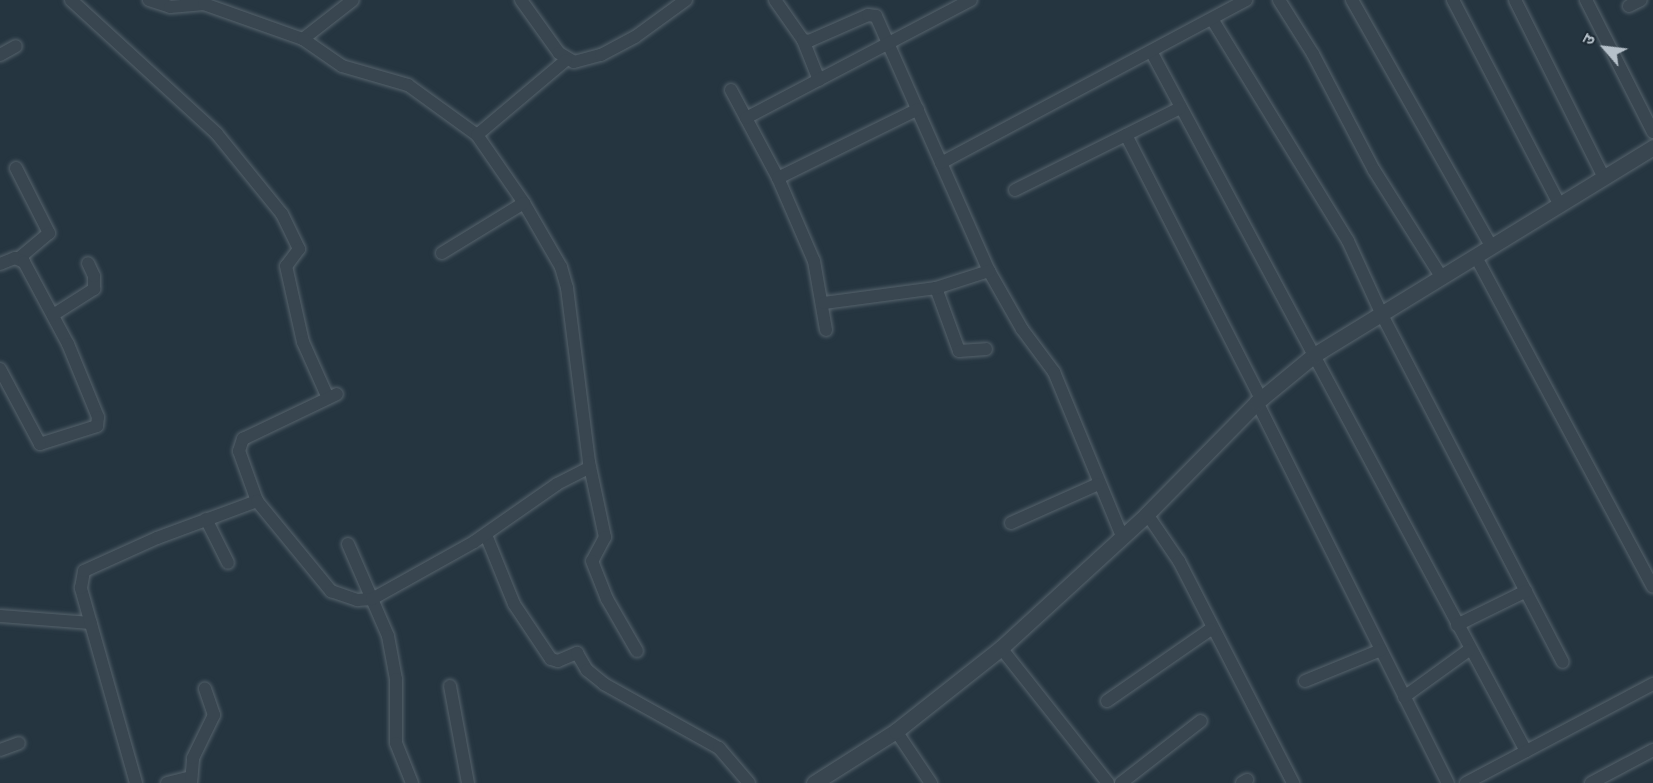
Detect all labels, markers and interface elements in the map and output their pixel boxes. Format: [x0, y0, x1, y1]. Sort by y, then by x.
north arrow [1575, 18, 1635, 78]
text: उ [1578, 31, 1599, 48]

